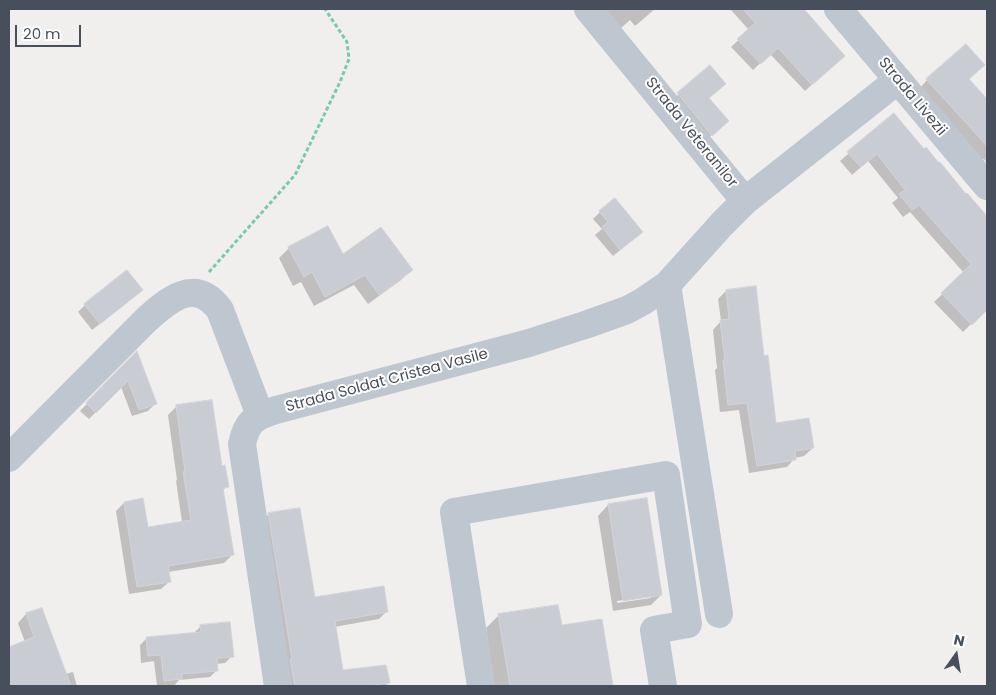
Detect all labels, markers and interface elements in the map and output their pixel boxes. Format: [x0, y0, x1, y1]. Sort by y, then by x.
scale bar [18, 15, 84, 47]
text: 20 m [23, 23, 61, 44]
street label: Strada Livezii [874, 54, 950, 140]
street label: Strada Veteranilor [641, 74, 741, 192]
street label: Strada Soldat Cristea Vasile [284, 345, 490, 417]
text: N [952, 629, 967, 651]
north arrow [931, 630, 981, 680]

